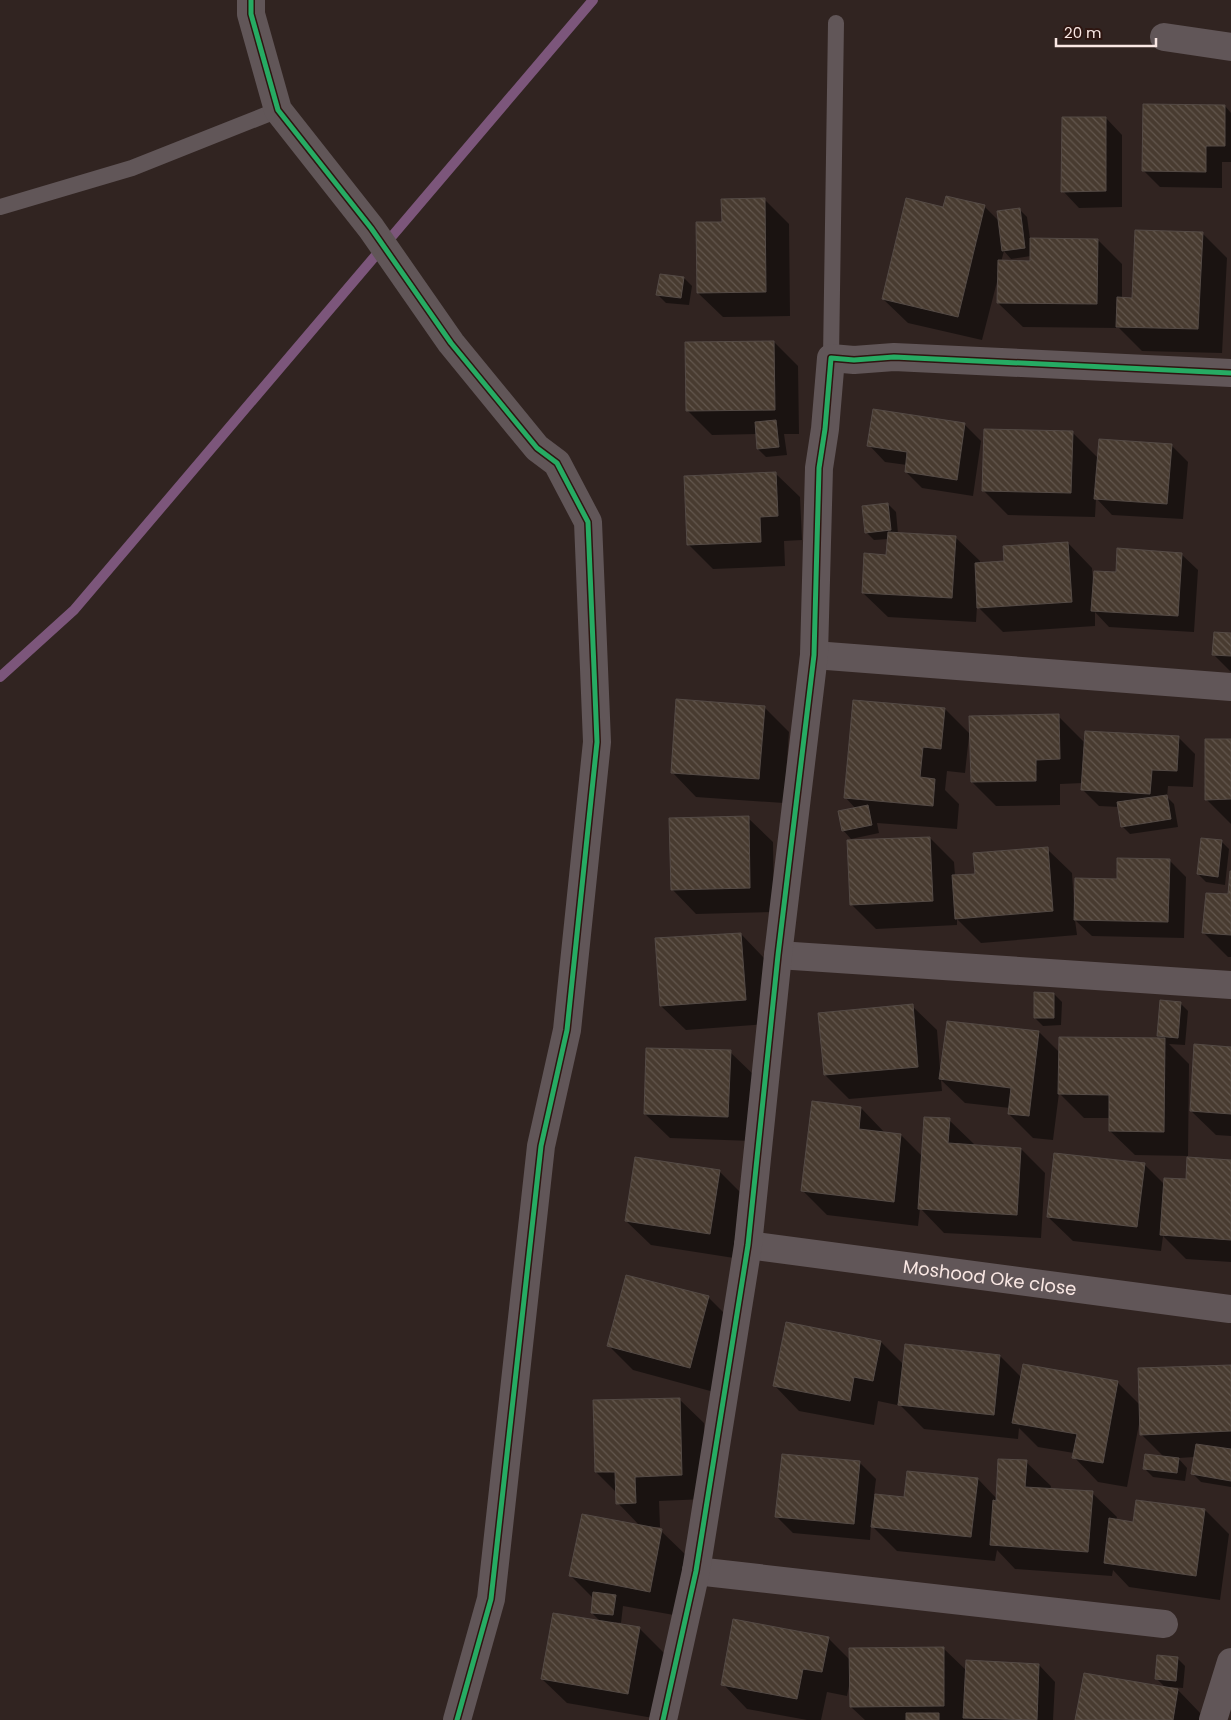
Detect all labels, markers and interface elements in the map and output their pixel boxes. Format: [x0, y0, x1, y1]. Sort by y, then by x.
scale bar [1056, 15, 1156, 47]
text: 20 m [1064, 22, 1102, 43]
street label: Moshood Oke close [902, 1253, 1078, 1301]

